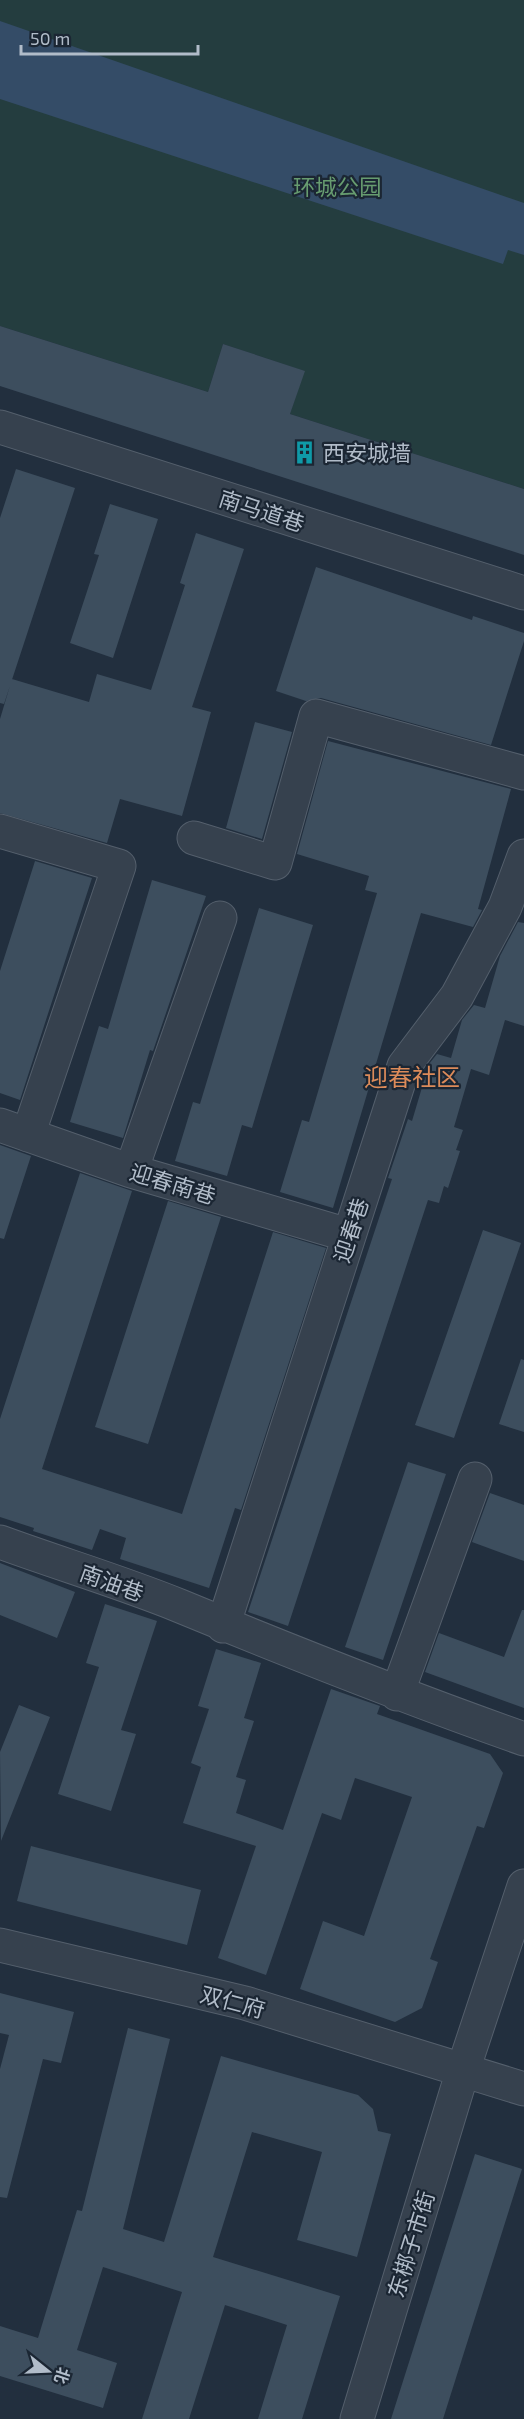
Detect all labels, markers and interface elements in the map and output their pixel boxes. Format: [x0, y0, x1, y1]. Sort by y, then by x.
scale bar [21, 18, 198, 56]
text: 50 m [30, 27, 70, 49]
park label: 环城公园 [293, 173, 381, 199]
building icon: 西安城墙 [292, 439, 318, 465]
place label: 西安城墙 [323, 439, 411, 465]
street label: 南马道巷 [216, 484, 308, 536]
district label: 迎春社区 [364, 1062, 460, 1091]
street label: 迎春南巷 [127, 1158, 219, 1208]
street label: 迎春巷 [327, 1195, 373, 1265]
street label: 南油巷 [77, 1558, 147, 1606]
street label: 双仁府 [198, 1980, 268, 2022]
street label: 东梆子市街 [381, 2188, 439, 2300]
north arrow [18, 2341, 78, 2401]
text: 北 [51, 2365, 74, 2386]

